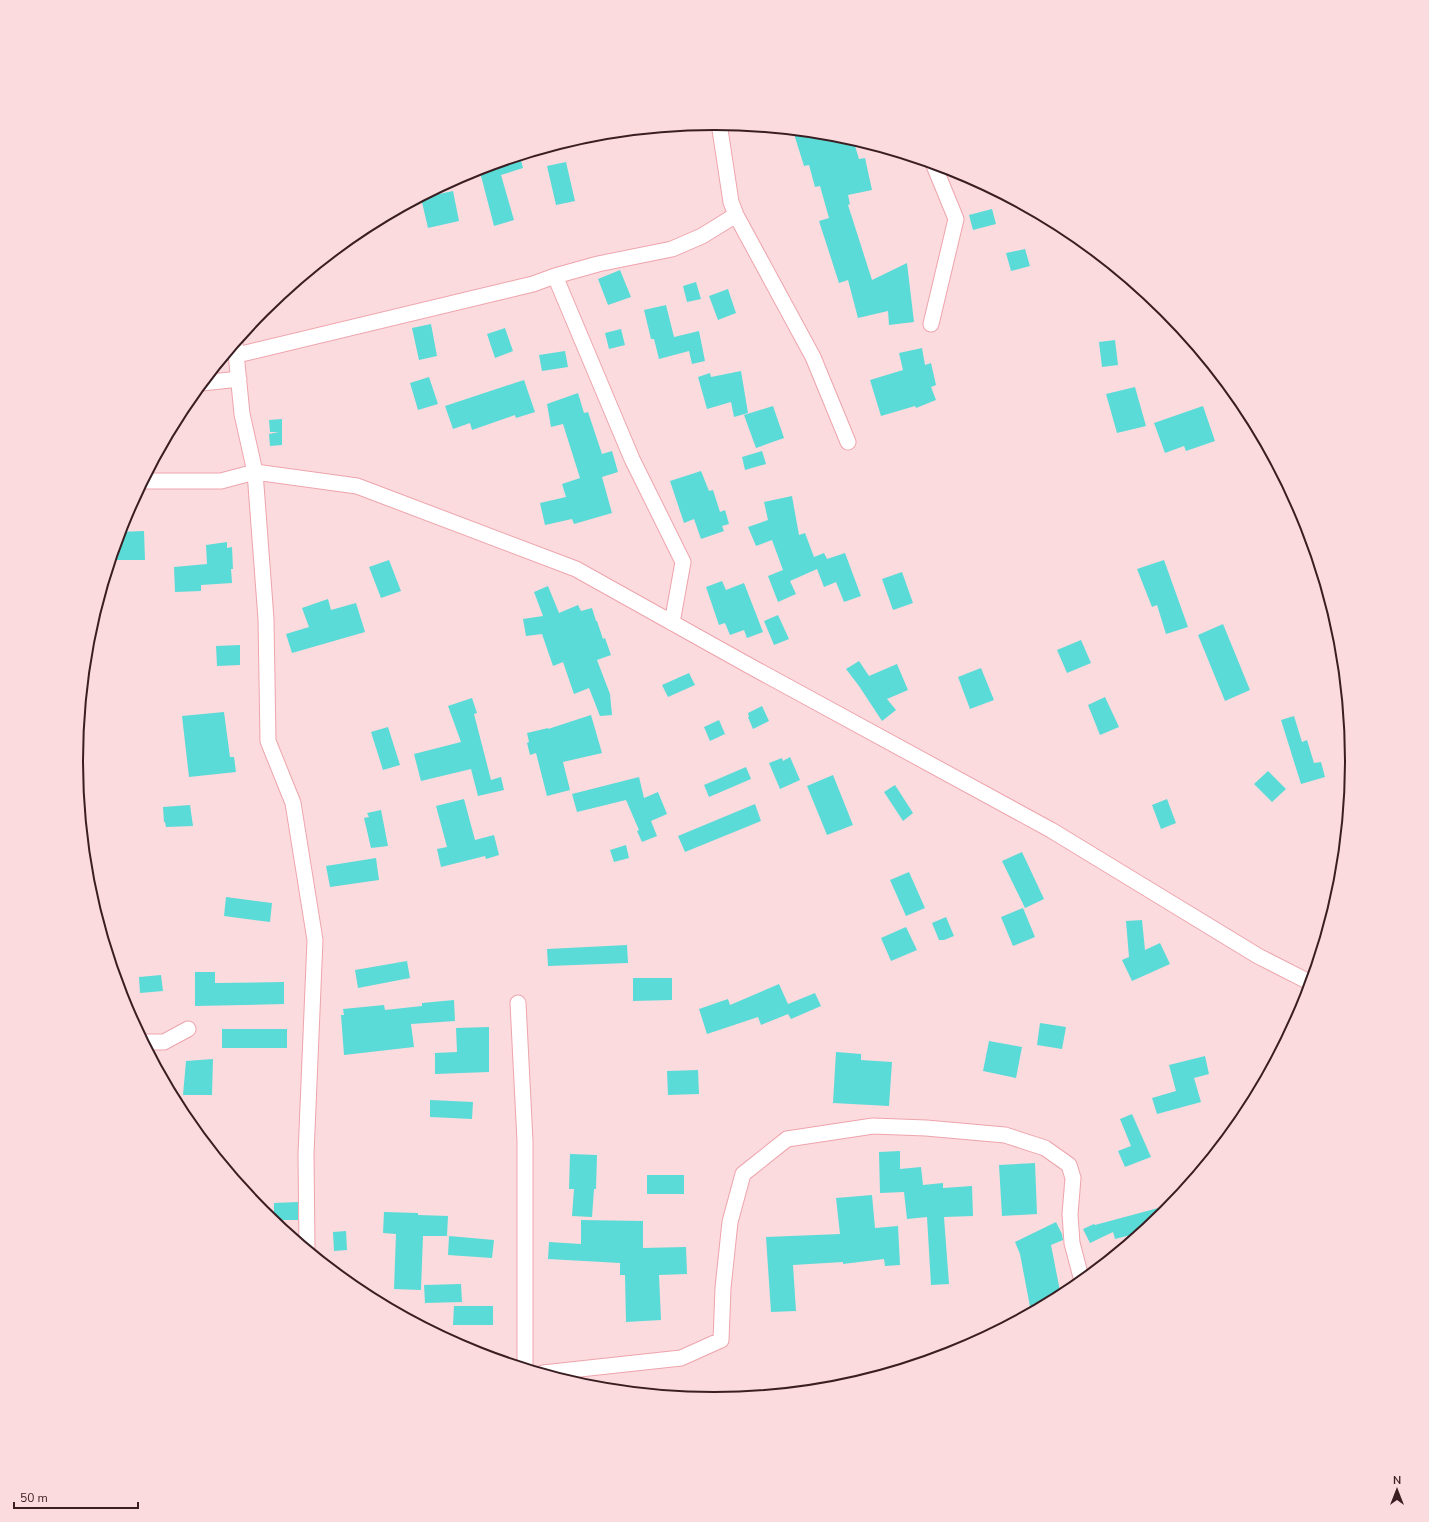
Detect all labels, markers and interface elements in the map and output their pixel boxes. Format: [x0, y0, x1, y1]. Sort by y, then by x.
north arrow [1377, 1470, 1417, 1510]
text: N [1393, 1473, 1401, 1488]
scale bar [14, 1484, 138, 1510]
text: 50 m [20, 1490, 48, 1506]

